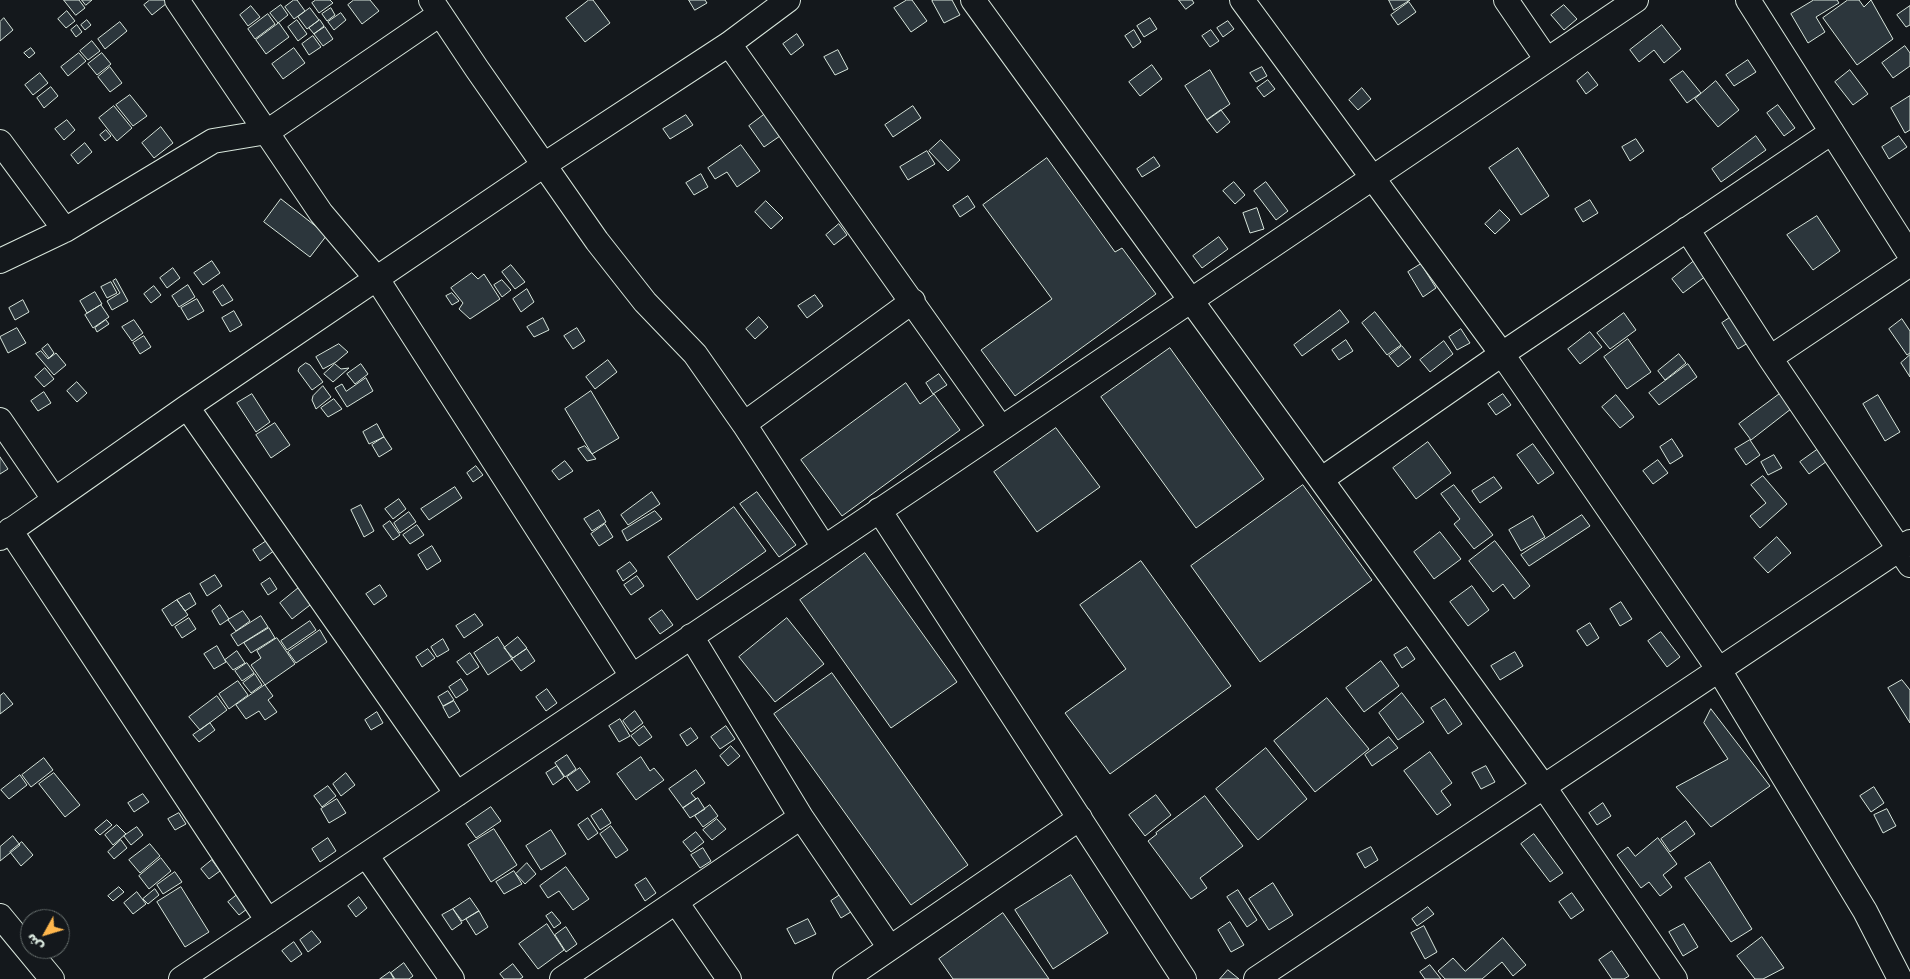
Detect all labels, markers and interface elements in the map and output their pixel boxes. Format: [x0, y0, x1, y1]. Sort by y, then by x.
north arrow [20, 909, 70, 959]
text: ش [22, 930, 46, 955]

